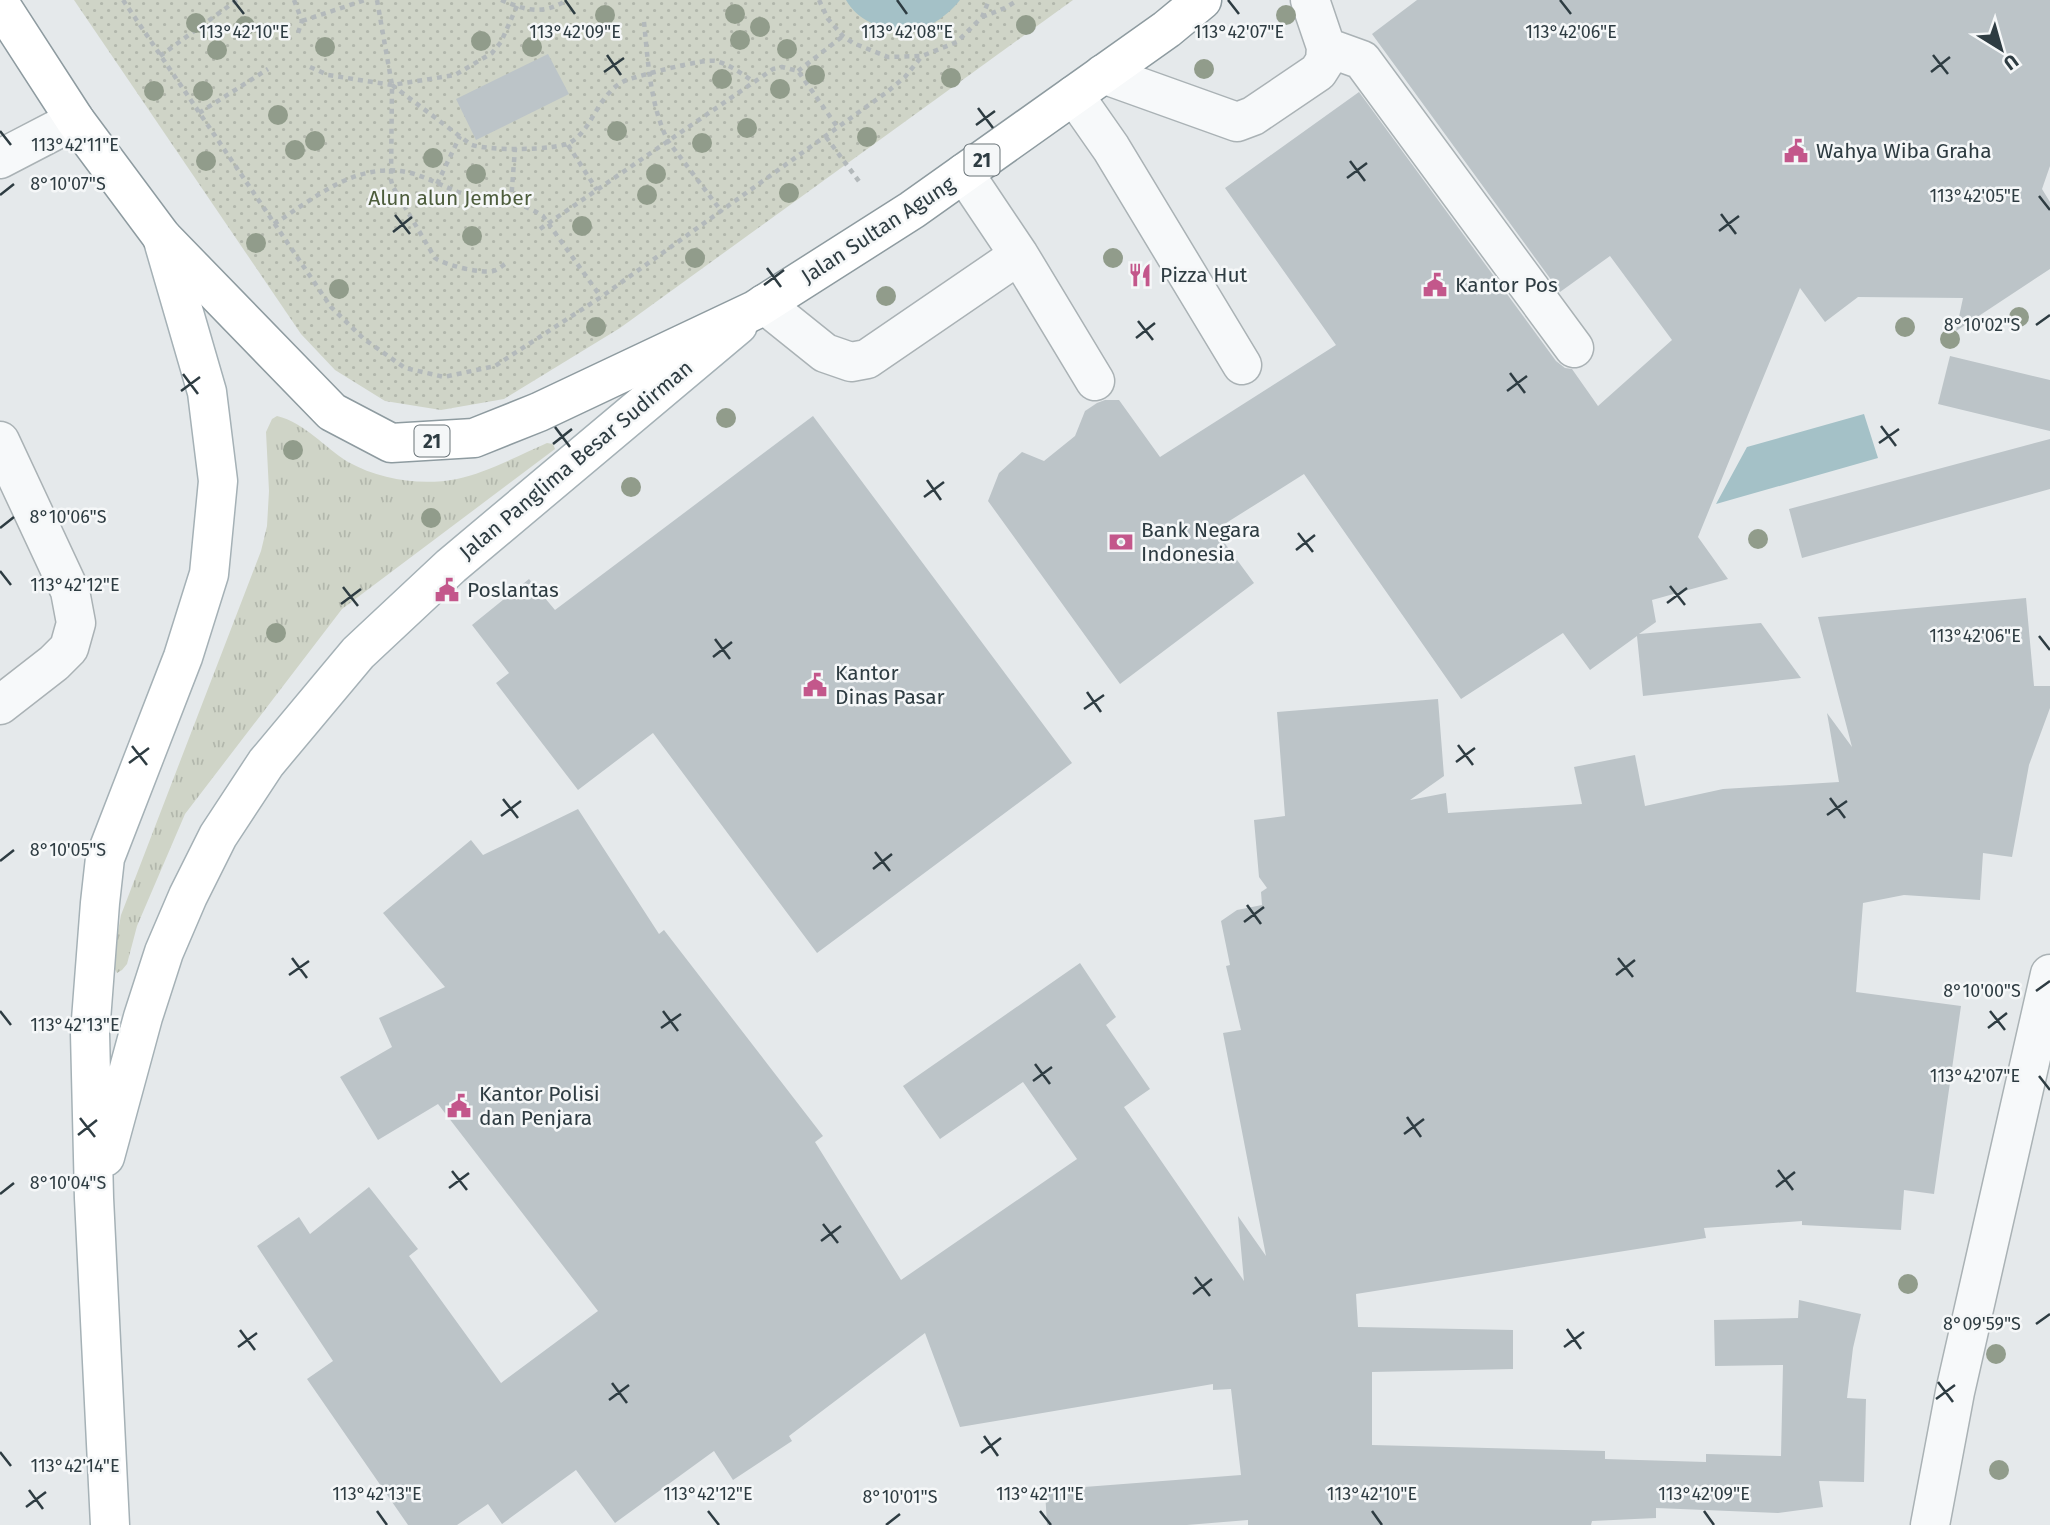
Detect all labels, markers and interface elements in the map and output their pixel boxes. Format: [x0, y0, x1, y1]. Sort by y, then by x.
north arrow [1966, 14, 2036, 84]
text: 113°42'10"E [199, 21, 289, 43]
text: 113°42'09"E [529, 21, 621, 43]
text: 113°42'08"E [861, 21, 953, 43]
text: 113°42'07"E [1194, 21, 1284, 43]
text: 113°42'06"E [1525, 21, 1617, 43]
text: U [1999, 49, 2023, 75]
text: 113°42'11"E [31, 134, 119, 156]
public building icon: Wahya Wiba Graha [1782, 137, 1810, 165]
place label: Wahya Wiba Graha [1816, 138, 1992, 164]
road number: 21 [964, 144, 1000, 176]
street label: Jalan Sultan Agung [796, 171, 960, 289]
text: 8°10'07"S [30, 173, 106, 195]
park label: Alun alun Jember [368, 185, 532, 211]
text: 113°42'05"E [1930, 185, 2020, 207]
restaurant icon: Pizza Hut [1126, 261, 1154, 289]
place label: Pizza Hut [1160, 262, 1248, 288]
public building icon: Kantor Pos [1421, 271, 1449, 299]
place label: Kantor Pos [1455, 272, 1558, 298]
text: 8°10'02"S [1944, 314, 2020, 336]
street label: Jalan Panglima Besar Sudirman [454, 355, 698, 565]
road number: 21 [414, 426, 450, 456]
text: 8°10'06"S [29, 506, 107, 528]
place label: Bank Negara Indonesia [1141, 517, 1260, 567]
bank icon: Bank Negara Indonesia [1107, 528, 1135, 556]
text: 113°42'12"E [30, 574, 120, 596]
public building icon: Poslantas [433, 576, 461, 604]
place label: Poslantas [467, 577, 559, 603]
text: 113°42'06"E [1929, 625, 2021, 647]
place label: Kantor Dinas Pasar [835, 660, 945, 710]
public building icon: Kantor Dinas Pasar [801, 671, 829, 699]
text: 8°10'05"S [30, 839, 106, 861]
text: 8°10'00"S [1943, 980, 2021, 1002]
text: 113°42'13"E [30, 1014, 120, 1036]
text: 113°42'07"E [1930, 1065, 2020, 1087]
place label: Kantor Polisi dan Penjara [479, 1081, 600, 1131]
public building icon: Kantor Polisi dan Penjara [445, 1092, 473, 1120]
text: 8°10'04"S [30, 1172, 106, 1194]
text: 8°09'59"S [1943, 1313, 2021, 1335]
text: 113°42'14"E [30, 1455, 120, 1477]
text: 113°42'13"E [332, 1483, 422, 1505]
text: 113°42'12"E [663, 1483, 753, 1505]
text: 113°42'11"E [996, 1483, 1084, 1505]
text: 113°42'10"E [1327, 1483, 1417, 1505]
text: 113°42'09"E [1658, 1483, 1750, 1505]
text: 8°10'01"S [862, 1486, 938, 1508]

